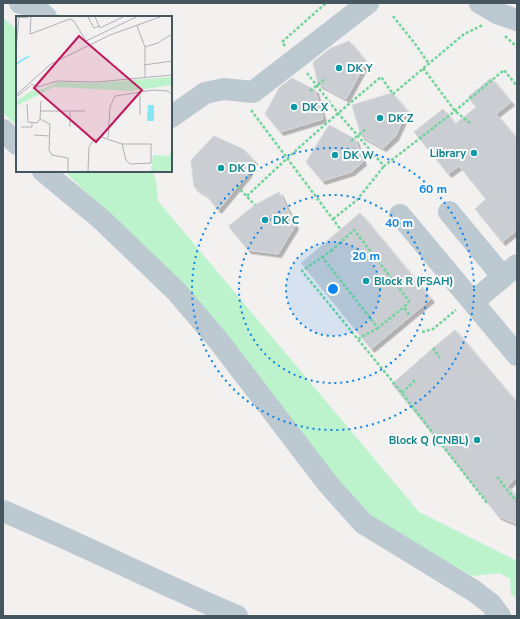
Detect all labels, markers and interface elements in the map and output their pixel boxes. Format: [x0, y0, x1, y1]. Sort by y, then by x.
inset map [16, 16, 172, 172]
place label: DK Y [347, 61, 374, 76]
marker: DK Y [334, 63, 344, 73]
place label: DK X [302, 100, 329, 115]
marker: DK X [289, 102, 299, 112]
place label: DK Z [388, 111, 414, 126]
marker: DK Z [375, 113, 385, 123]
place label: Library [430, 146, 466, 161]
place label: DK W [343, 148, 375, 163]
marker: Library [469, 148, 479, 158]
marker: DK W [330, 150, 340, 160]
place label: DK D [229, 161, 256, 176]
marker: DK D [216, 163, 226, 173]
text: 60 m [419, 181, 447, 197]
place label: DK C [273, 213, 300, 228]
marker: DK C [260, 215, 270, 225]
text: 40 m [385, 215, 413, 231]
text: 20 m [352, 248, 380, 264]
place label: Block R (FSAH) [374, 274, 453, 289]
marker: Block R (FSAH) [361, 276, 371, 286]
centre of rings [326, 282, 340, 296]
place label: Block Q (CNBL) [389, 433, 469, 448]
marker: Block Q (CNBL) [472, 435, 482, 445]

